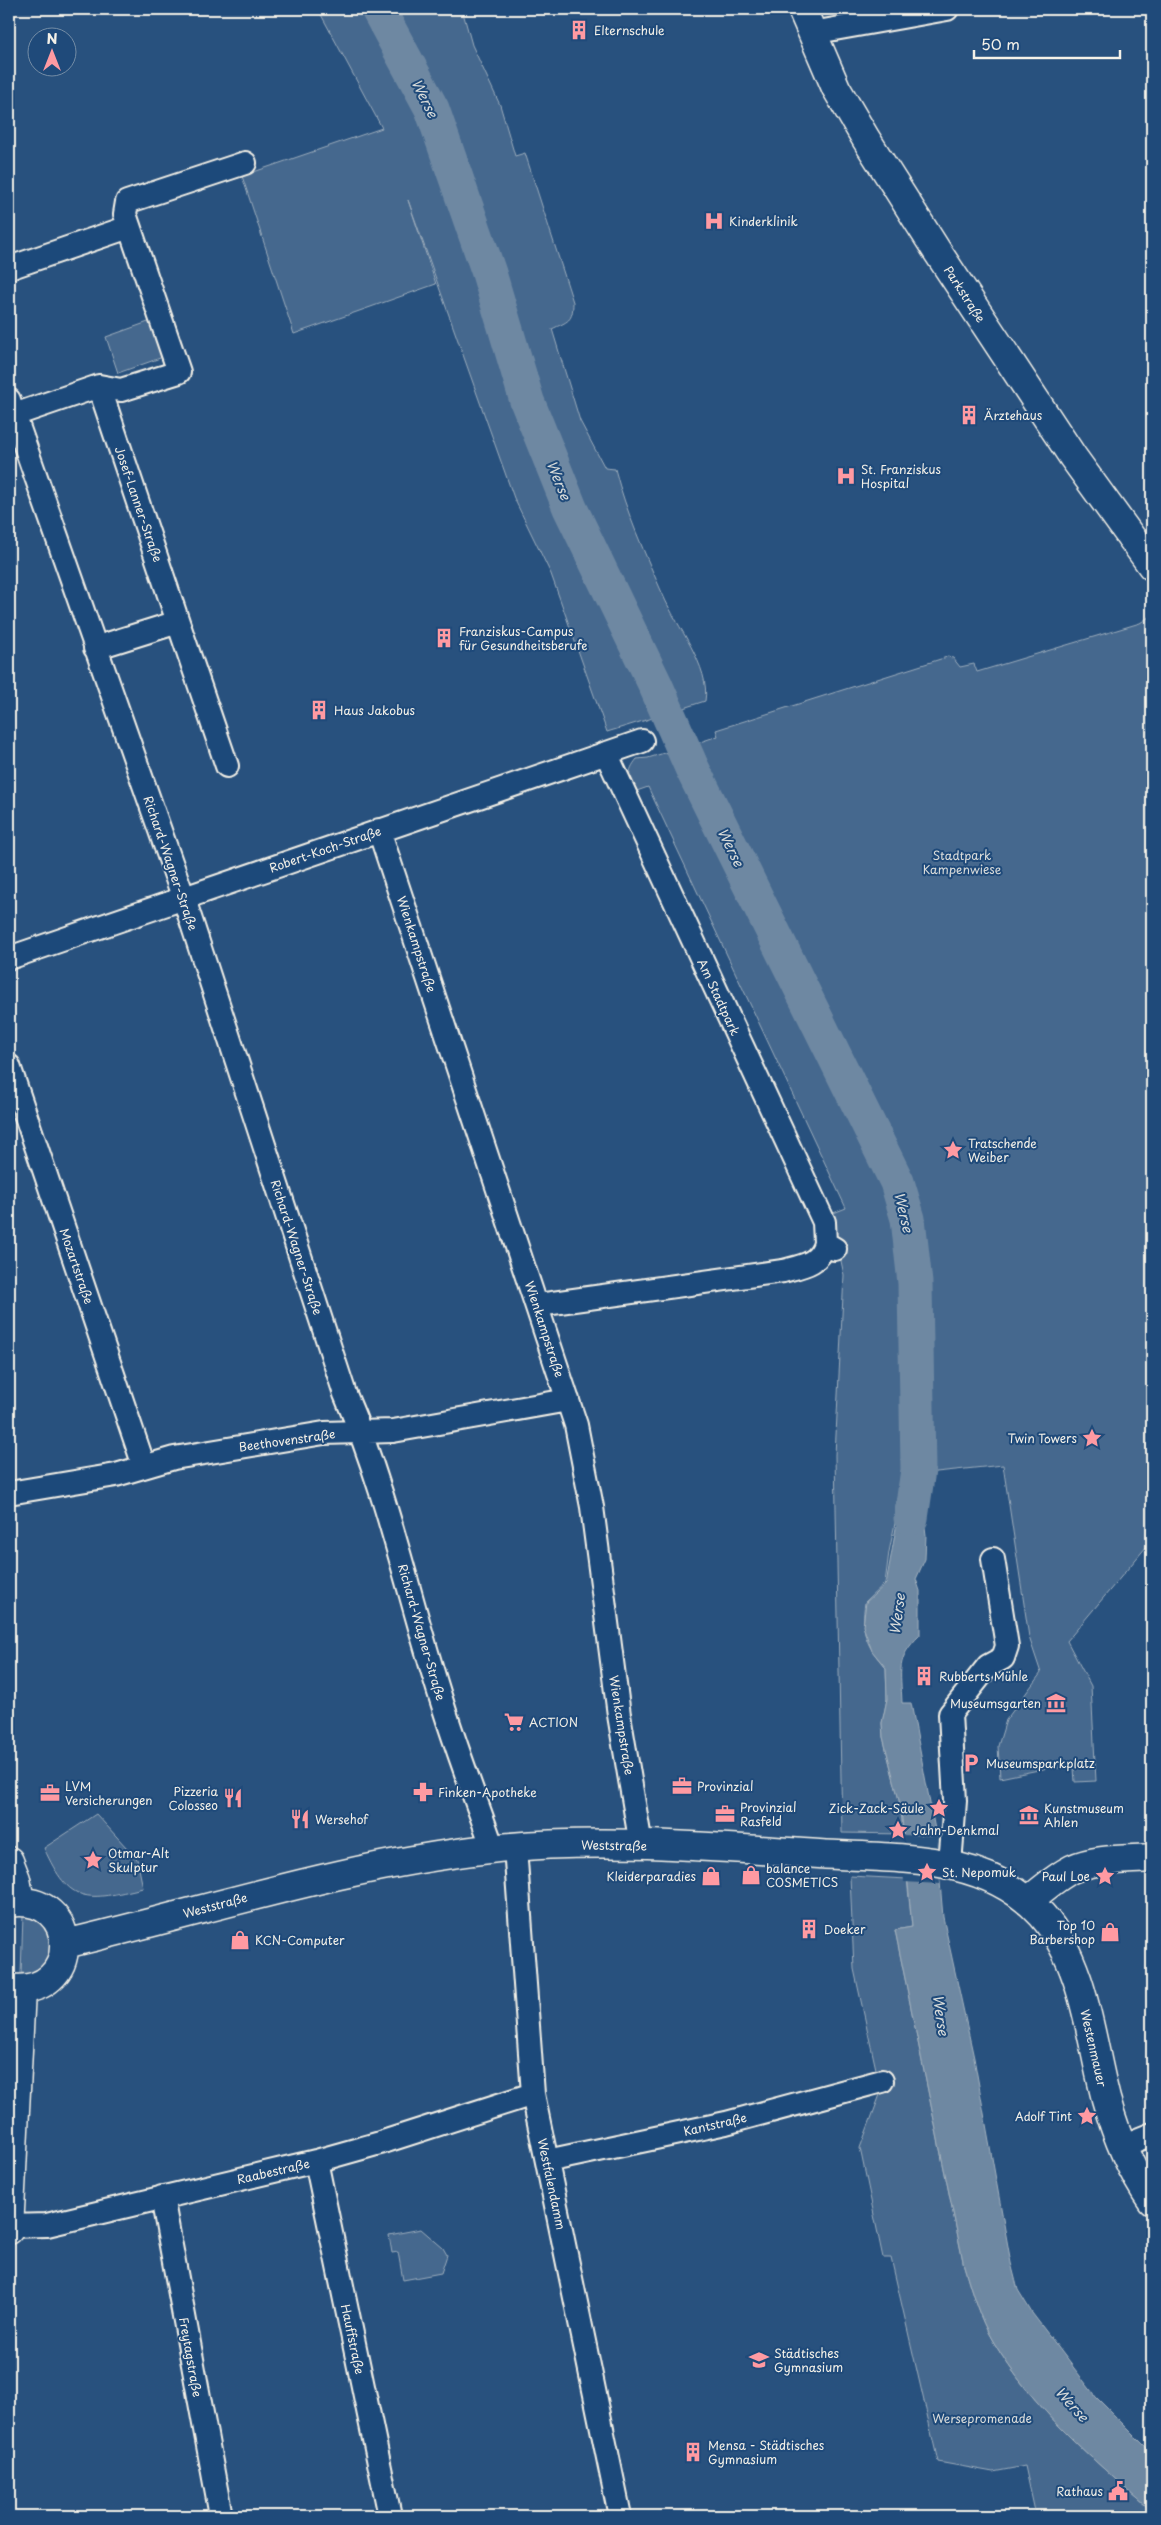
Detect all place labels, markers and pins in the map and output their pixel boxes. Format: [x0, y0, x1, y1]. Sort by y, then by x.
building icon: Elternschule [568, 19, 590, 41]
place label: Elternschule [594, 21, 665, 39]
hospital icon: Kinderklinik [703, 210, 725, 232]
place label: Kinderklinik [729, 212, 798, 230]
building icon: Ärztehaus [958, 404, 980, 426]
place label: Ärztehaus [984, 406, 1043, 424]
place label: St. Franziskus Hospital [861, 460, 941, 492]
hospital icon: St. Franziskus Hospital [835, 465, 857, 487]
place label: Franziskus-Campus für Gesundheitsberufe [459, 622, 587, 654]
building icon: Franziskus-Campus für Gesundheitsberufe [433, 627, 455, 649]
building icon: Haus Jakobus [308, 699, 330, 721]
place label: Haus Jakobus [334, 701, 416, 719]
place label: Tratschende Weiber [968, 1134, 1037, 1166]
place icon: Tratschende Weiber [942, 1139, 964, 1161]
place icon: Twin Towers [1081, 1427, 1103, 1449]
place label: Twin Towers [1007, 1429, 1078, 1447]
building icon: Rubberts Mühle [913, 1665, 935, 1687]
place label: Rubberts Mühle [939, 1667, 1029, 1685]
museum icon: Museumsgarten [1045, 1692, 1067, 1714]
place label: Museumsgarten [950, 1694, 1041, 1712]
supermarket icon: ACTION [503, 1711, 525, 1733]
place label: ACTION [529, 1713, 578, 1731]
parking icon: Museumsparkplatz [960, 1752, 982, 1774]
place label: Museumsparkplatz [986, 1754, 1095, 1772]
office icon: Provinzial [671, 1775, 693, 1797]
place label: LVM Versicherungen [65, 1777, 153, 1809]
place label: Provinzial [697, 1777, 753, 1795]
pharmacy icon: Finken-Apotheke [412, 1781, 434, 1803]
office icon: LVM Versicherungen [39, 1782, 61, 1804]
place label: Pizzeria Colosseo [169, 1782, 218, 1814]
place label: Finken-Apotheke [438, 1783, 537, 1801]
restaurant icon: Pizzeria Colosseo [222, 1787, 244, 1809]
place icon: Zick-Zack-Säule [928, 1797, 950, 1819]
place label: Provinzial Rasfeld [740, 1798, 796, 1830]
place label: Zick-Zack-Säule [829, 1799, 924, 1817]
place label: Kunstmuseum Ahlen [1044, 1799, 1124, 1831]
office icon: Provinzial Rasfeld [714, 1803, 736, 1825]
museum icon: Kunstmuseum Ahlen [1018, 1804, 1040, 1826]
restaurant icon: Wersehof [289, 1808, 311, 1830]
place label: Wersehof [315, 1810, 369, 1828]
place icon: Jahn-Denkmal [887, 1819, 909, 1841]
place label: Jahn-Denkmal [913, 1821, 999, 1839]
place label: Otmar-Alt Skulptur [108, 1844, 169, 1876]
place icon: Otmar-Alt Skulptur [82, 1849, 104, 1871]
place label: balance COSMETICS [766, 1859, 838, 1891]
place icon: St. Nepomuk [916, 1861, 938, 1883]
place label: St. Nepomuk [942, 1863, 1016, 1881]
shop icon: balance COSMETICS [740, 1864, 762, 1886]
shop icon: Kleiderparadies [700, 1865, 722, 1887]
place icon: Paul Loe [1094, 1865, 1116, 1887]
place label: Kleiderparadies [607, 1867, 697, 1885]
place label: Paul Loe [1042, 1867, 1090, 1885]
place label: Top 10 Barbershop [1029, 1916, 1095, 1948]
building icon: Doeker [798, 1918, 820, 1940]
place label: Doeker [824, 1920, 866, 1938]
shop icon: Top 10 Barbershop [1099, 1921, 1121, 1943]
shop icon: KCN-Computer [229, 1929, 251, 1951]
place label: KCN-Computer [255, 1931, 345, 1949]
place icon: Adolf Tint [1076, 2105, 1098, 2127]
place label: Adolf Tint [1015, 2107, 1072, 2125]
place label: Städtisches Gymnasium [774, 2344, 843, 2376]
school or university icon: Städtisches Gymnasium [748, 2349, 770, 2371]
place label: Mensa - Städtisches Gymnasium [708, 2436, 825, 2468]
building icon: Mensa - Städtisches Gymnasium [682, 2441, 704, 2463]
public building icon: Rathaus [1107, 2480, 1129, 2502]
place label: Rathaus [1056, 2482, 1104, 2500]

